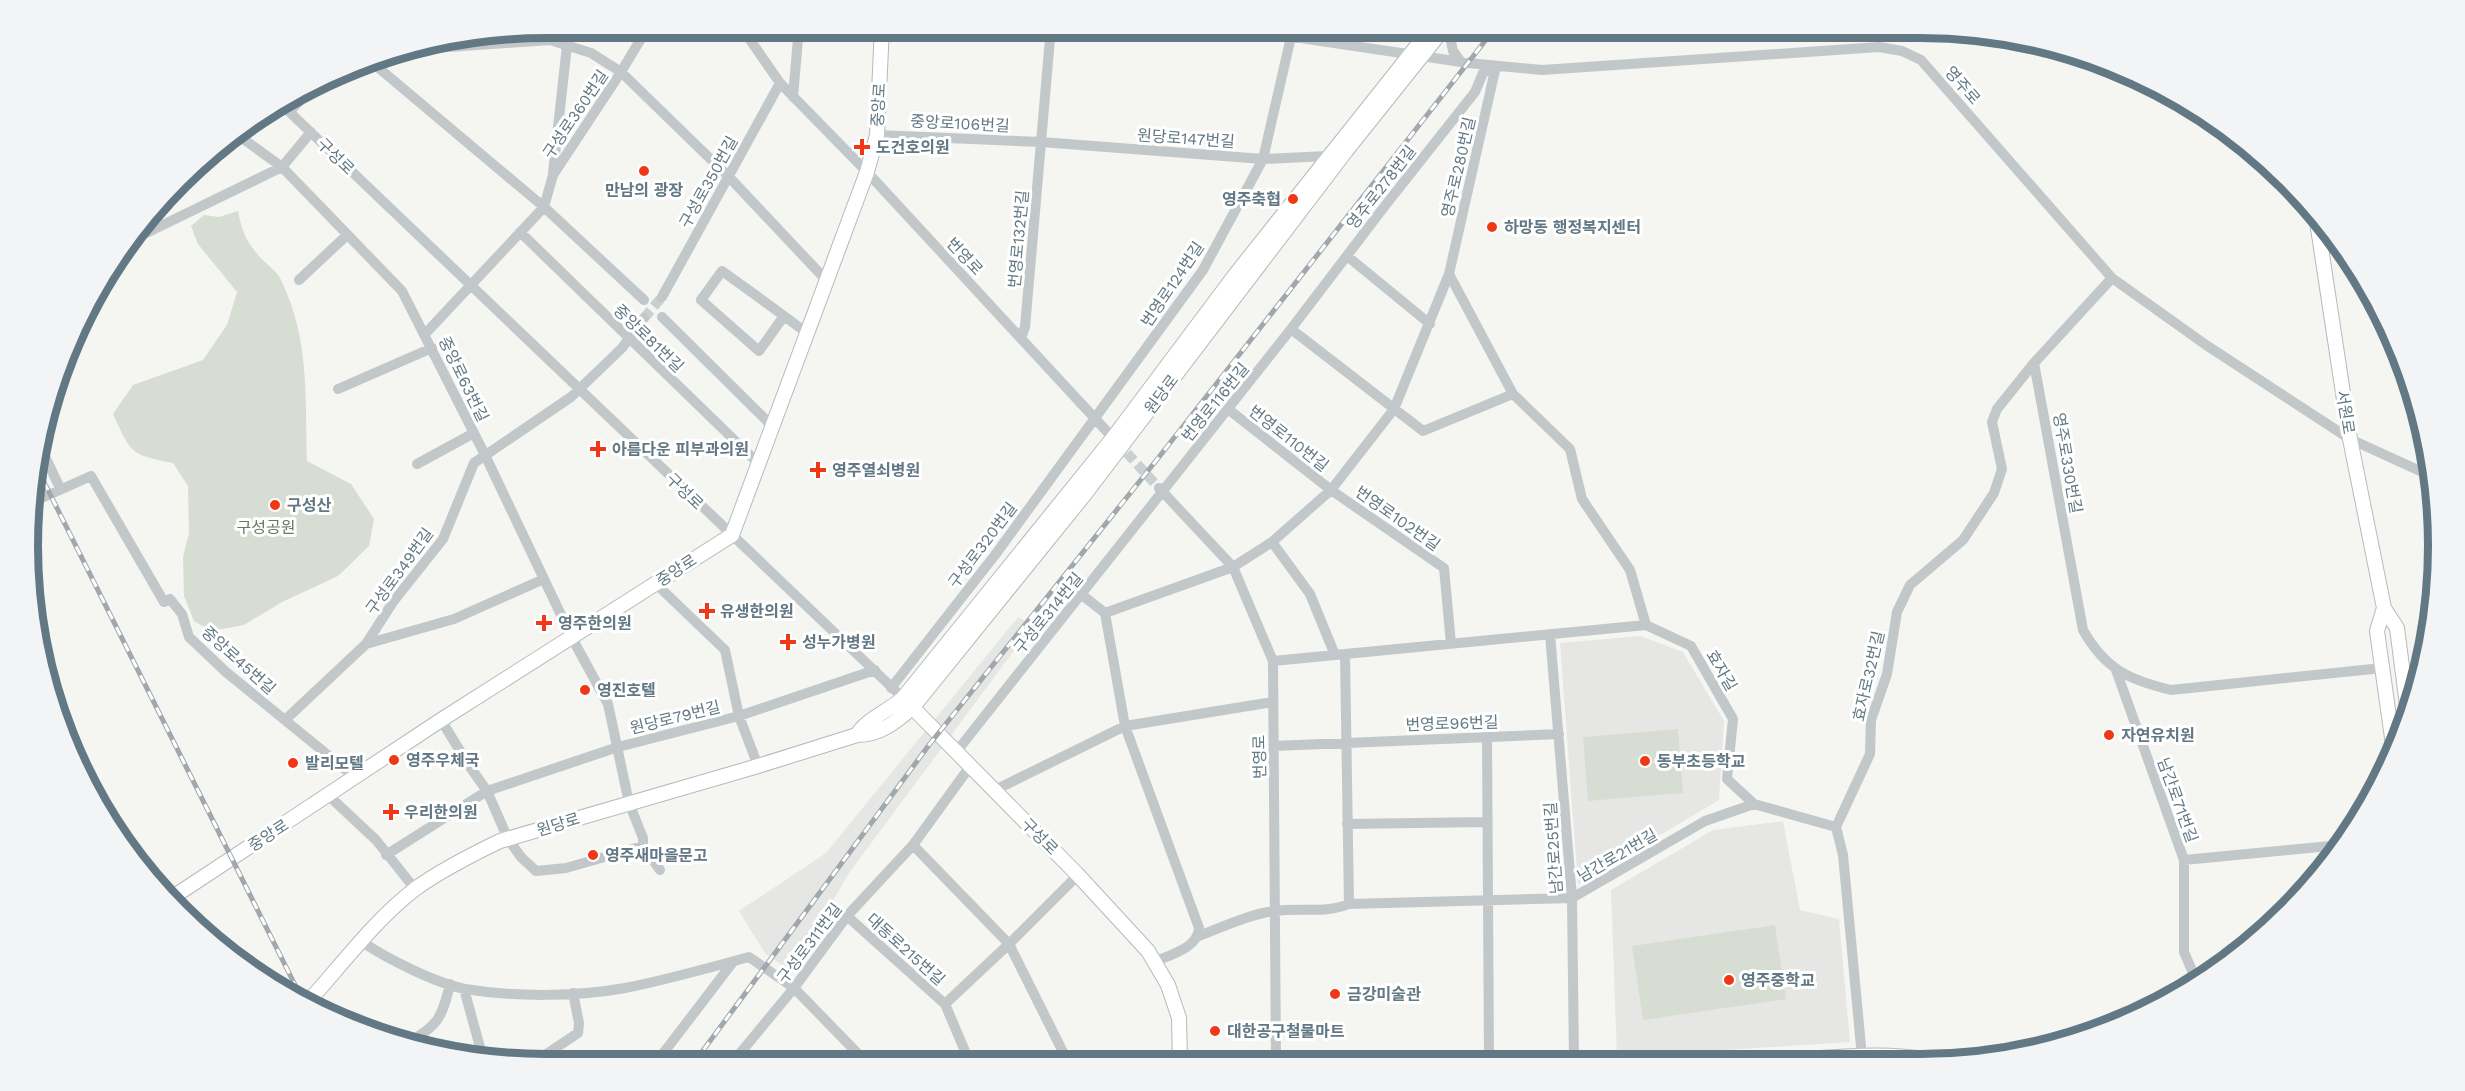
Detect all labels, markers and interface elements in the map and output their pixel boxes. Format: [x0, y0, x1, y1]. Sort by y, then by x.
street label: 영주로 [1941, 62, 1984, 108]
street label: 구성로360번길 [539, 66, 612, 162]
street label: 중앙로 [868, 82, 889, 128]
street label: 중앙로106번길 [910, 111, 1010, 136]
street label: 영주로280번길 [1438, 115, 1479, 219]
street label: 원당로147번길 [1137, 126, 1235, 151]
street label: 구성로350번길 [675, 133, 742, 232]
street label: 구성로 [313, 134, 358, 179]
marker: 도건호의원 [853, 138, 871, 156]
place label: 도건호의원 [876, 138, 950, 157]
street label: 영주로278번길 [1343, 142, 1420, 233]
marker: 만남의 광장 [637, 164, 651, 178]
place label: 만남의 광장 [605, 181, 683, 200]
street label: 번영로132번길 [1005, 189, 1032, 289]
place label: 영주축협 [1222, 190, 1281, 209]
marker: 영주축협 [1286, 192, 1300, 206]
place label: 하망동 행정복지센터 [1504, 218, 1641, 237]
marker: 하망동 행정복지센터 [1485, 220, 1499, 234]
street label: 번영로 [943, 234, 987, 279]
street label: 번영로124번길 [1137, 238, 1208, 330]
street label: 중앙로81번길 [610, 300, 688, 376]
street label: 중앙로63번길 [435, 333, 492, 425]
street label: 번영로116번길 [1178, 359, 1253, 446]
street label: 원당로 [1141, 371, 1182, 418]
street label: 서원로 [2333, 389, 2358, 436]
street label: 번영로110번길 [1245, 401, 1332, 475]
street label: 영주로330번길 [2049, 411, 2086, 515]
marker: 아름다운 피부과의원 [589, 440, 607, 458]
place label: 아름다운 피부과의원 [612, 440, 749, 459]
marker: 영주열쇠병원 [809, 461, 827, 479]
place label: 영주열쇠병원 [832, 461, 920, 480]
street label: 구성로 [662, 469, 707, 514]
street label: 번영로102번길 [1352, 482, 1444, 555]
place label: 구성산 [287, 496, 331, 515]
marker: 구성산 [268, 498, 282, 512]
street label: 구성로320번길 [944, 499, 1021, 592]
park label: 구성공원 [237, 518, 295, 537]
street label: 구성로349번길 [362, 524, 437, 618]
street label: 중앙로 [653, 550, 700, 590]
street label: 구성로314번길 [1010, 569, 1087, 658]
marker: 유생한의원 [698, 602, 716, 620]
place label: 유생한의원 [720, 602, 794, 621]
marker: 영주한의원 [535, 614, 553, 632]
place label: 영주한의원 [558, 614, 632, 633]
street label: 중앙로45번길 [198, 622, 279, 698]
street label: 효자로32번길 [1849, 629, 1888, 723]
marker: 성누가병원 [779, 633, 797, 651]
place label: 성누가병원 [802, 633, 876, 652]
street label: 효자길 [1702, 646, 1741, 694]
place label: 영진호텔 [597, 681, 656, 700]
marker: 영진호텔 [578, 683, 592, 697]
street label: 원당로79번길 [628, 697, 722, 738]
street label: 번영로96번길 [1405, 712, 1499, 735]
place label: 자연유치원 [2121, 726, 2195, 745]
marker: 자연유치원 [2102, 728, 2116, 742]
street label: 번영로 [1250, 734, 1269, 779]
place label: 영주우체국 [406, 751, 480, 770]
place label: 동부초등학교 [1657, 752, 1746, 771]
marker: 영주우체국 [387, 753, 401, 767]
place label: 발리모텔 [305, 754, 364, 773]
marker: 동부초등학교 [1638, 754, 1652, 768]
street label: 남간로71번길 [2153, 755, 2202, 845]
marker: 발리모텔 [286, 756, 300, 770]
street label: 남간로25번길 [1541, 801, 1566, 895]
marker: 우리한의원 [382, 803, 400, 821]
place label: 우리한의원 [404, 803, 478, 822]
street label: 원당로 [534, 809, 582, 840]
street label: 구성로 [1017, 814, 1062, 859]
street label: 중앙로 [245, 815, 292, 855]
street label: 남간로21번길 [1574, 825, 1661, 886]
place label: 영주새마을문고 [605, 846, 708, 865]
marker: 영주새마을문고 [586, 848, 600, 862]
street label: 구성로311번길 [773, 899, 846, 987]
street label: 대동로215번길 [863, 909, 949, 989]
place label: 영주중학교 [1741, 971, 1815, 990]
marker: 영주중학교 [1722, 973, 1736, 987]
place label: 금강미술관 [1347, 985, 1421, 1004]
marker: 금강미술관 [1328, 987, 1342, 1001]
place label: 대한공구철물마트 [1227, 1022, 1345, 1041]
marker: 대한공구철물마트 [1208, 1024, 1222, 1038]

